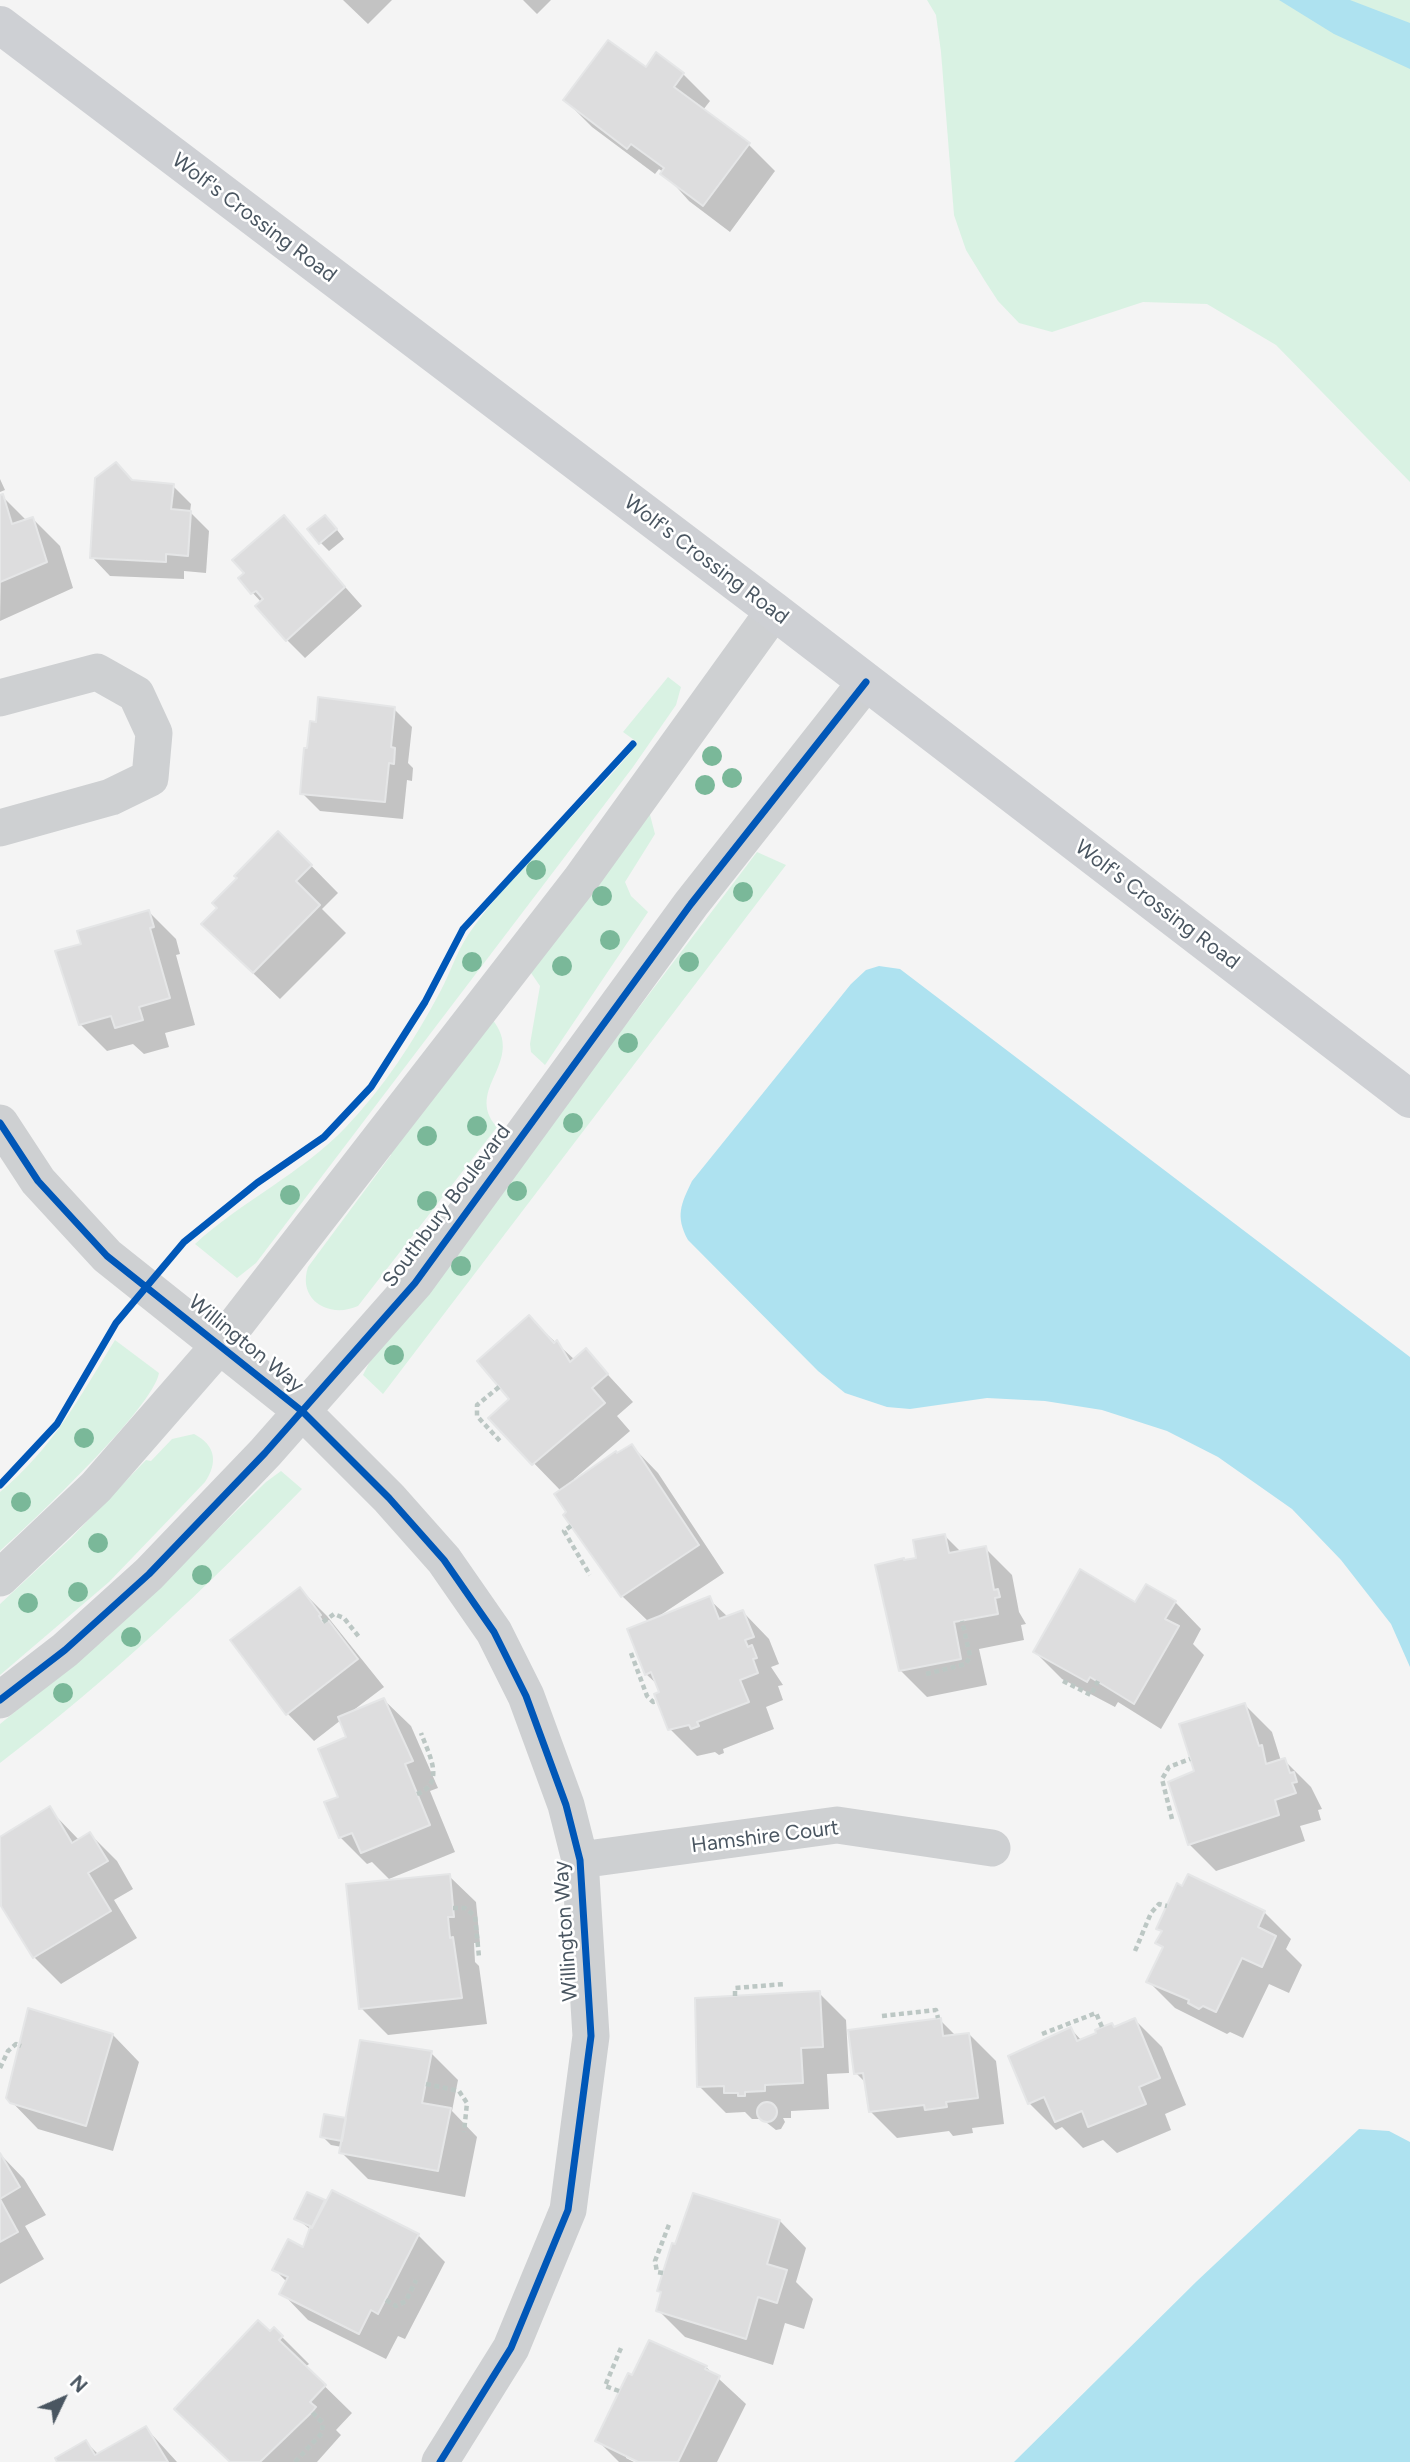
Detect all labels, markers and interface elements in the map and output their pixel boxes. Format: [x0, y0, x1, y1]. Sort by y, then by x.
street label: Wolf's Crossing Road [167, 148, 341, 288]
street label: Wolf's Crossing Road [619, 490, 793, 630]
street label: Wolf's Crossing Road [1070, 835, 1244, 975]
street label: Southbury Boulevard [378, 1120, 516, 1292]
street label: Willington Way [183, 1290, 309, 1398]
street label: Hamshire Court [690, 1815, 840, 1859]
street label: Willington Way [549, 1860, 583, 2002]
north arrow [28, 2364, 98, 2434]
text: N [65, 2371, 92, 2397]

